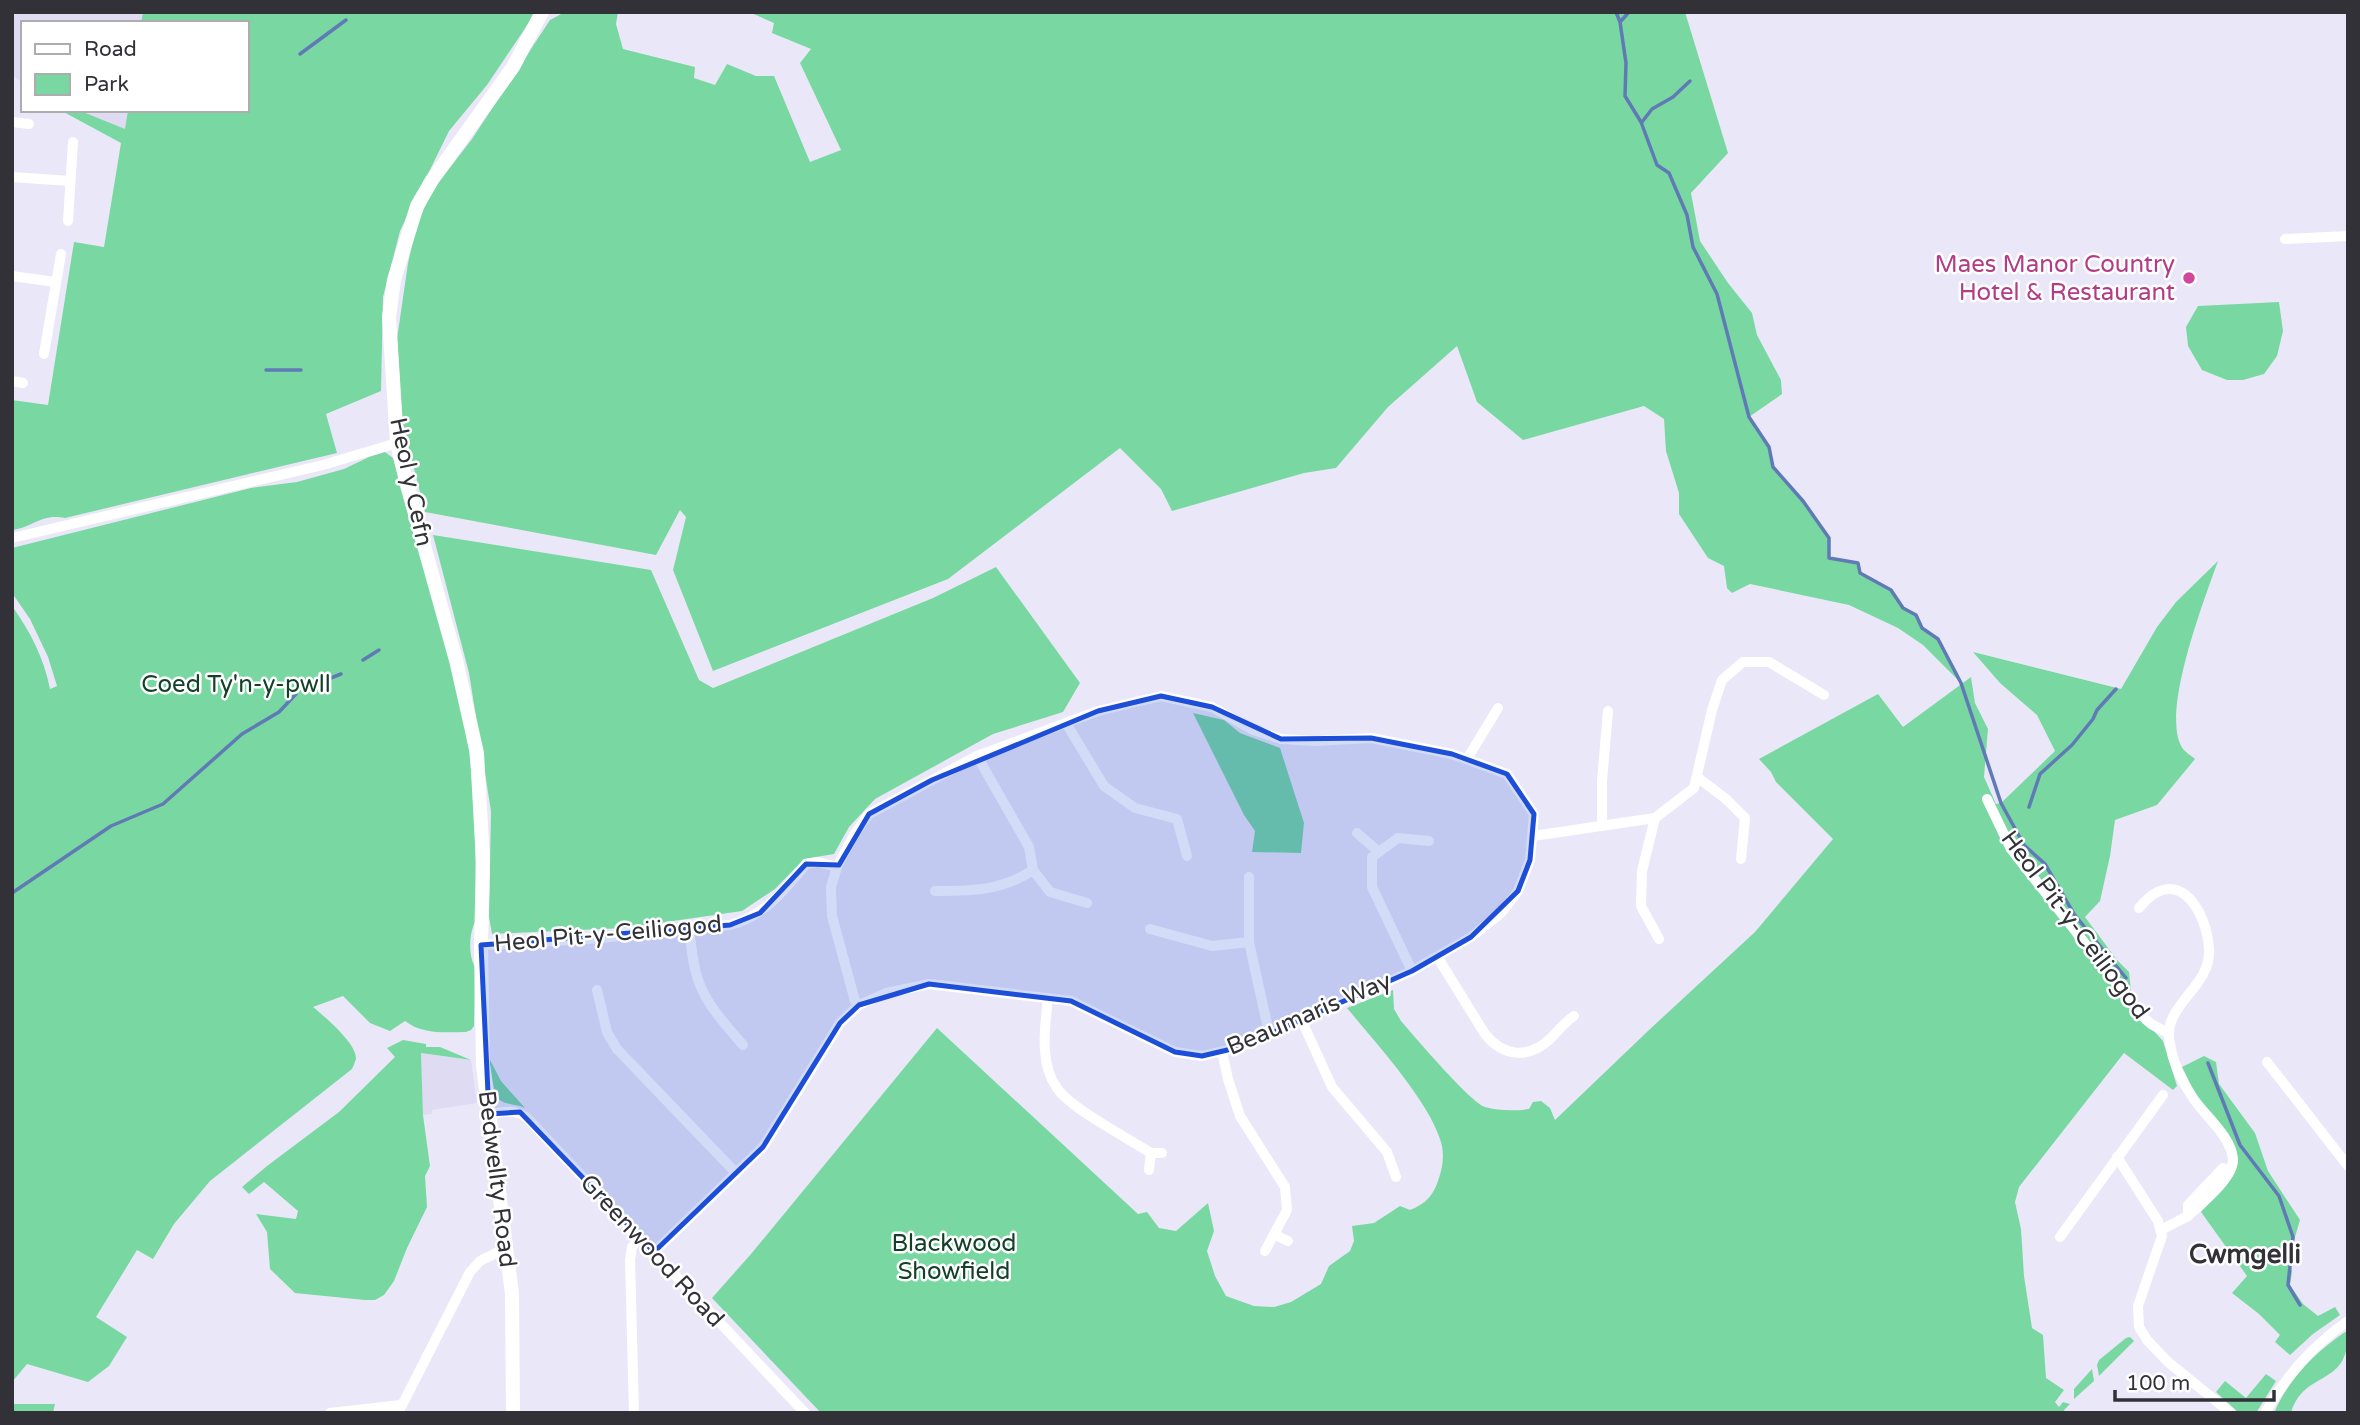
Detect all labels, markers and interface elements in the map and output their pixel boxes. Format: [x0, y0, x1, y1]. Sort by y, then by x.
legend [21, 21, 248, 112]
text: Road [84, 37, 137, 62]
text: Park [84, 72, 129, 97]
place label: Maes Manor Country Hotel & Restaurant [1935, 250, 2175, 307]
marker: Maes Manor Country Hotel & Restaurant [2181, 270, 2197, 286]
street label: Heol y Cefn [383, 415, 439, 549]
park label: Coed Ty'n-y-pwll [141, 670, 331, 699]
street label: Heol Pit-y-Ceiliogod [1995, 825, 2155, 1025]
street label: Heol Pit-y-Ceiliogod [493, 910, 723, 958]
street label: Beaumaris Way [1222, 966, 1396, 1062]
street label: Bedwellty Road [472, 1089, 522, 1269]
street label: Greenwood Road [574, 1169, 730, 1333]
park label: Blackwood Showfield [892, 1229, 1016, 1286]
district label: Cwmgelli [2189, 1239, 2301, 1270]
scale bar [2115, 1358, 2274, 1402]
text: 100 m [2126, 1371, 2190, 1396]

